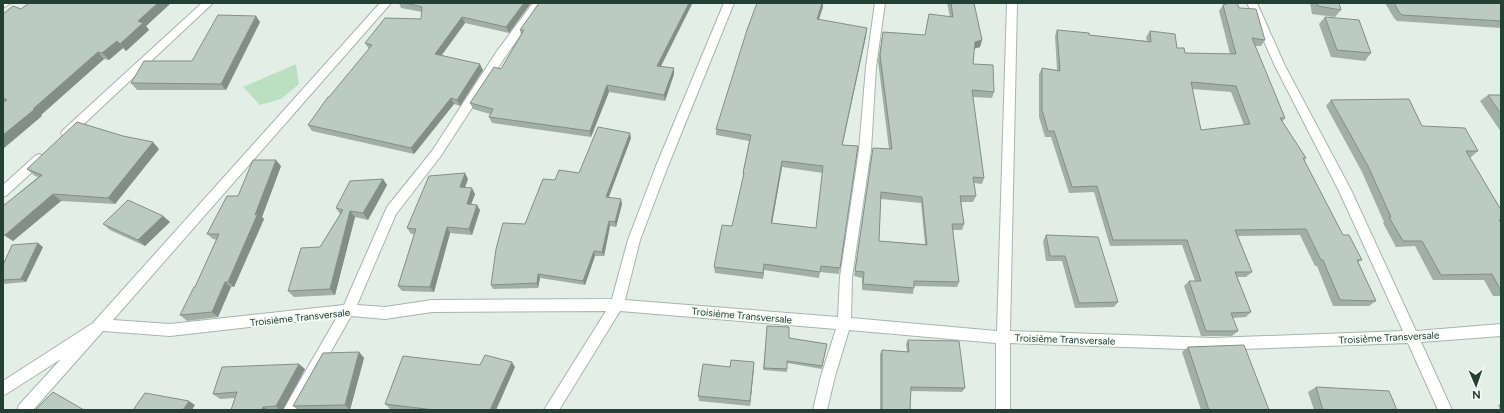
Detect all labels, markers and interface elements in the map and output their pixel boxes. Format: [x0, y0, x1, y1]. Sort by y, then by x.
street label: Troisième Transversale [691, 305, 793, 326]
street label: Troisième Transversale [249, 306, 351, 329]
street label: Troisième Transversale [1338, 328, 1440, 347]
street label: Troisième Transversale [1015, 331, 1116, 348]
north arrow [1456, 365, 1496, 405]
text: N [1472, 388, 1481, 401]

